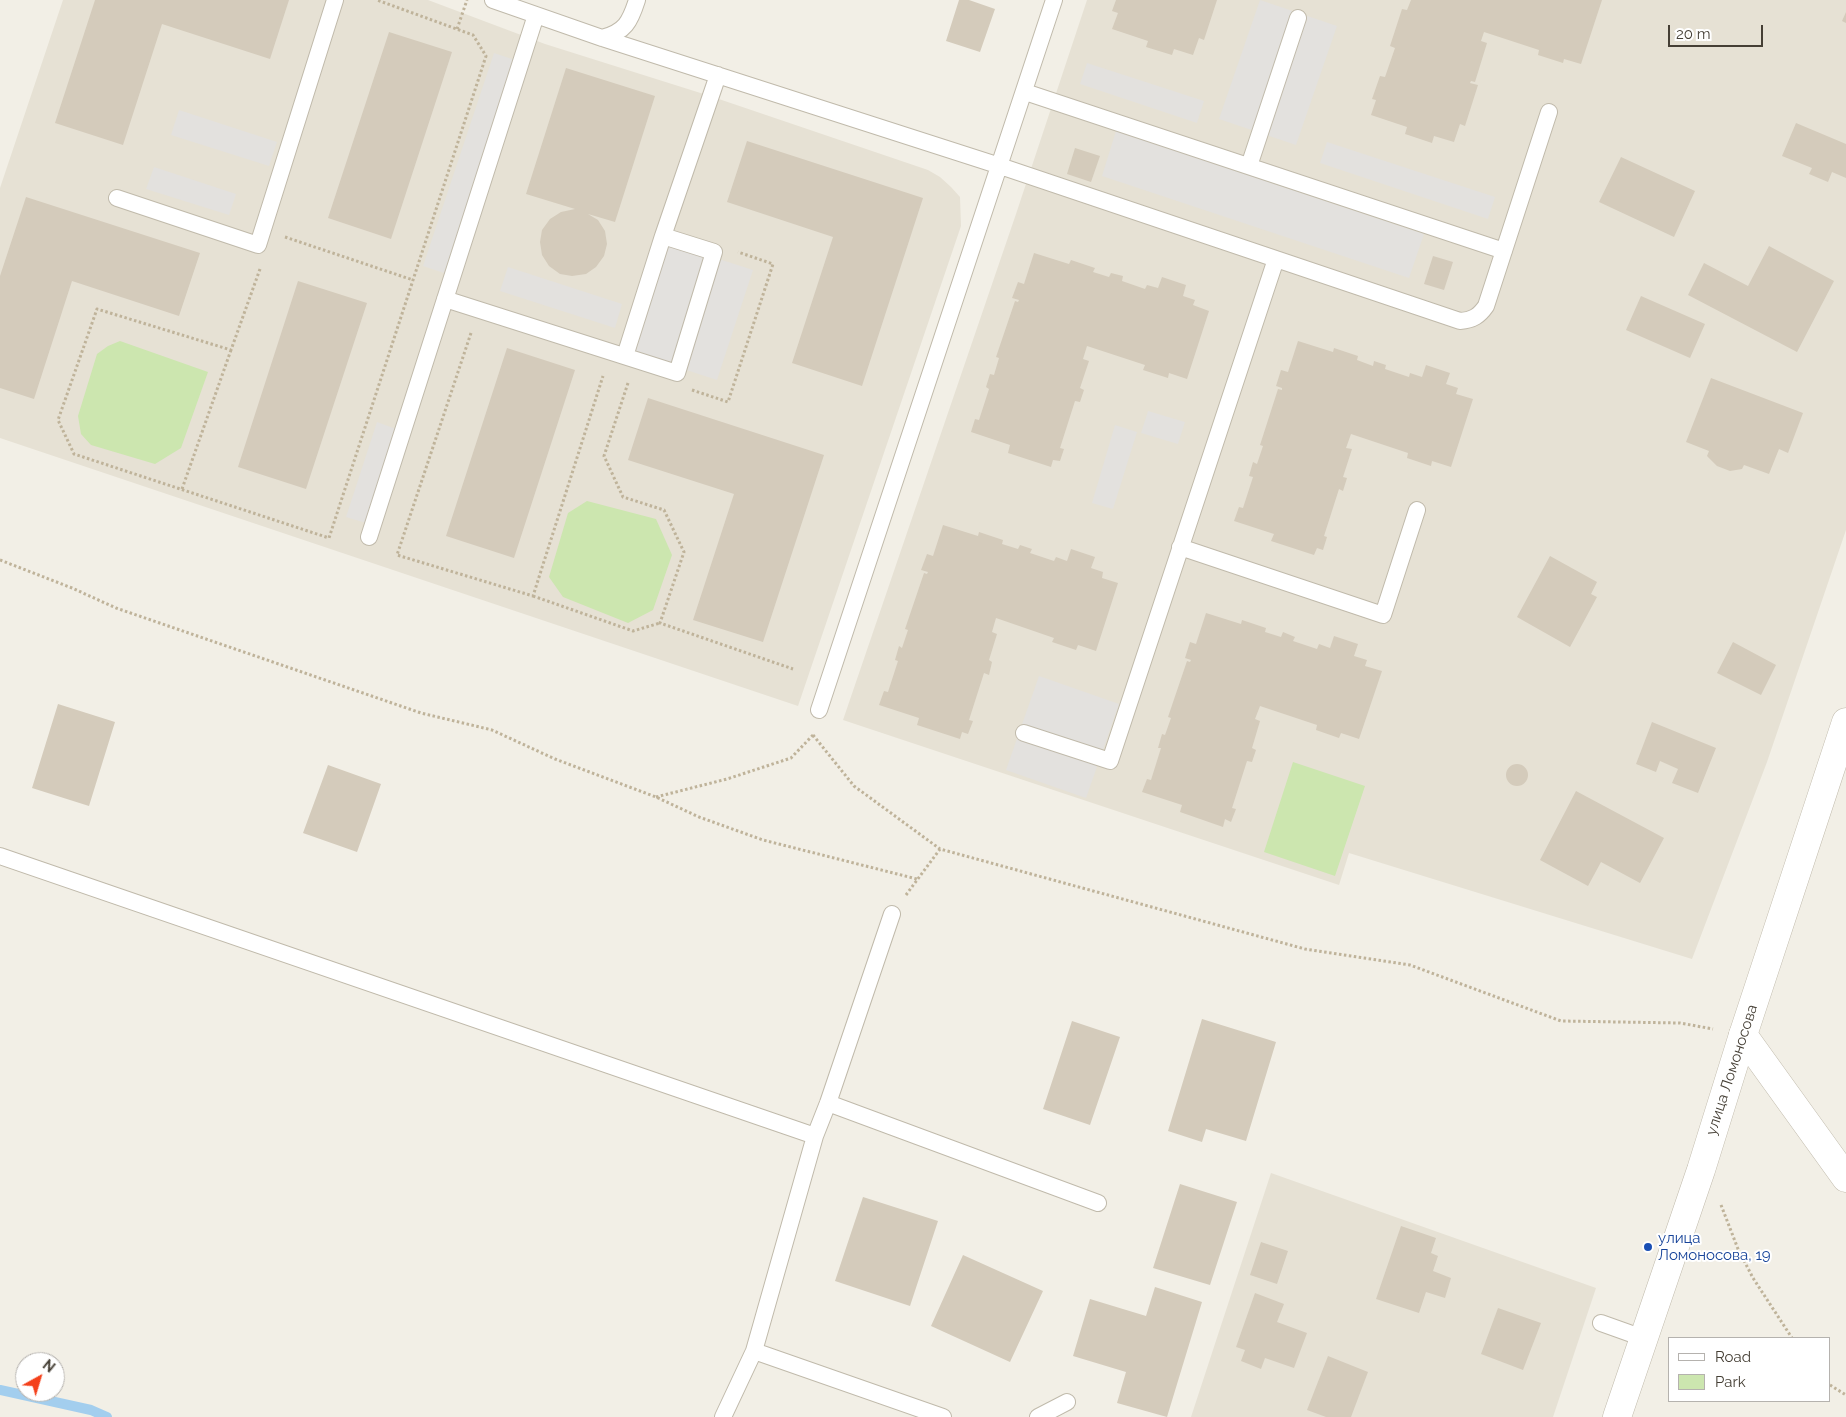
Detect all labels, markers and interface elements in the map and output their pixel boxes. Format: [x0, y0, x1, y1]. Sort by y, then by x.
scale bar [1671, 15, 1766, 47]
text: 20 m [1676, 25, 1711, 43]
street label: улица Ломоносова [1702, 1002, 1762, 1138]
place label: улица Ломоносова, 19 [1658, 1229, 1771, 1264]
marker: улица Ломоносова, 19 [1642, 1241, 1654, 1253]
legend [1668, 1337, 1831, 1402]
text: Road [1715, 1348, 1751, 1366]
north arrow [15, 1352, 65, 1402]
text: N [40, 1357, 58, 1376]
text: Park [1715, 1373, 1746, 1391]

